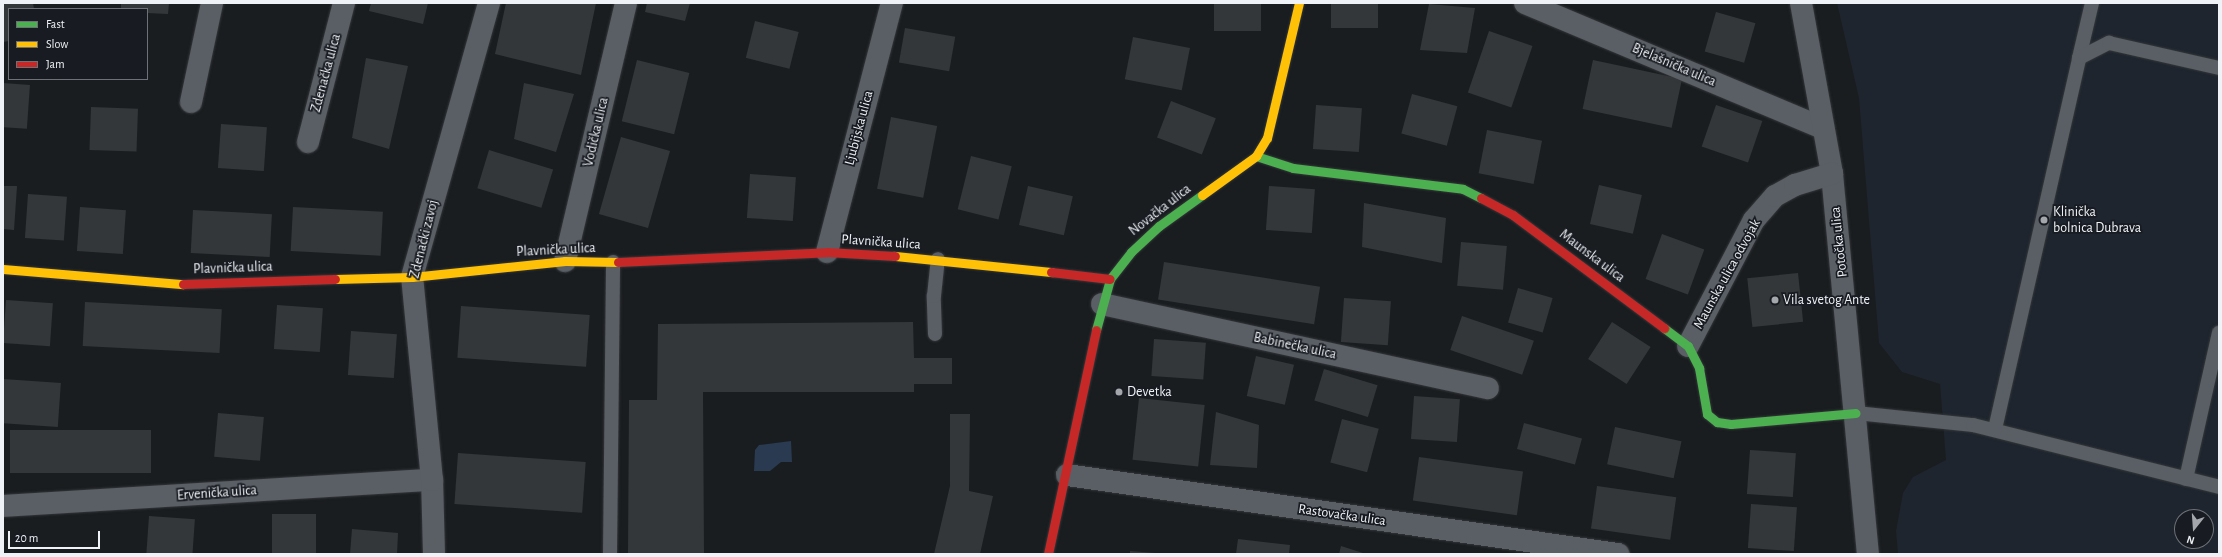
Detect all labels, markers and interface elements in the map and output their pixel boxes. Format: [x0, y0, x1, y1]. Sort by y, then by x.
legend [8, 8, 148, 80]
text: Fast [46, 18, 65, 30]
street label: Zdenačka ulica [307, 32, 345, 114]
text: Slow [46, 38, 68, 50]
street label: Bjelašnička ulica [1630, 40, 1718, 90]
text: Jam [46, 58, 65, 70]
street label: Ljubijska ulica [841, 89, 877, 167]
street label: Vodička ulica [580, 96, 612, 168]
street label: Novačka ulica [1126, 181, 1194, 239]
street label: Zdenački zavoj [406, 198, 442, 280]
place label: Klinička bolnica Dubrava [2053, 204, 2141, 236]
street label: Potočka ulica [1827, 206, 1851, 278]
marker: Klinička bolnica Dubrava [2038, 214, 2050, 226]
street label: Maunska ulica odvojak [1690, 216, 1764, 332]
street label: Maunska ulica [1556, 226, 1628, 286]
street label: Plavnička ulica [841, 231, 921, 253]
street label: Plavnička ulica [516, 240, 596, 260]
street label: Plavnička ulica [193, 258, 273, 278]
place label: Vila svetog Ante [1783, 292, 1870, 308]
marker: Vila svetog Ante [1770, 295, 1780, 305]
street label: Babinečka ulica [1252, 329, 1338, 363]
place label: Devetka [1127, 384, 1172, 400]
marker: Devetka [1114, 387, 1124, 397]
street label: Ervenička ulica [176, 482, 258, 504]
street label: Rastovačka ulica [1297, 501, 1387, 529]
north arrow [2174, 509, 2214, 549]
scale bar [10, 523, 102, 549]
text: 20 m [15, 532, 38, 544]
text: N [2185, 534, 2196, 546]

